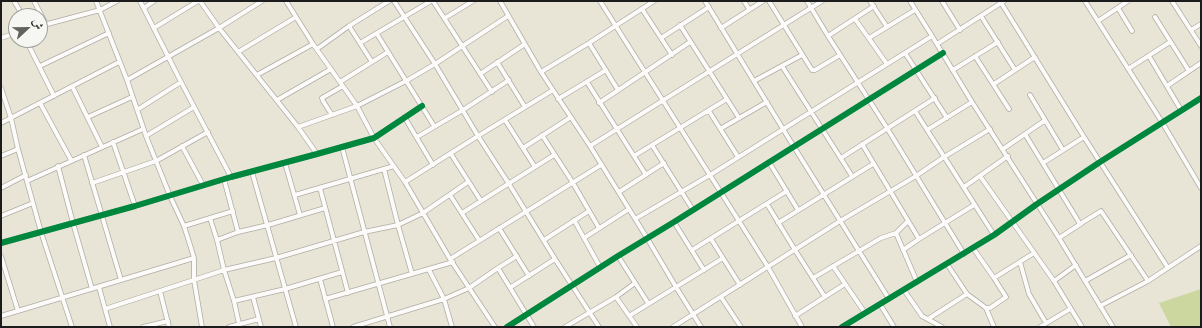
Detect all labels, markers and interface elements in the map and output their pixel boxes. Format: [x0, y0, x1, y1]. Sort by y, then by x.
north arrow [8, 8, 48, 48]
text: ش [30, 16, 47, 32]

